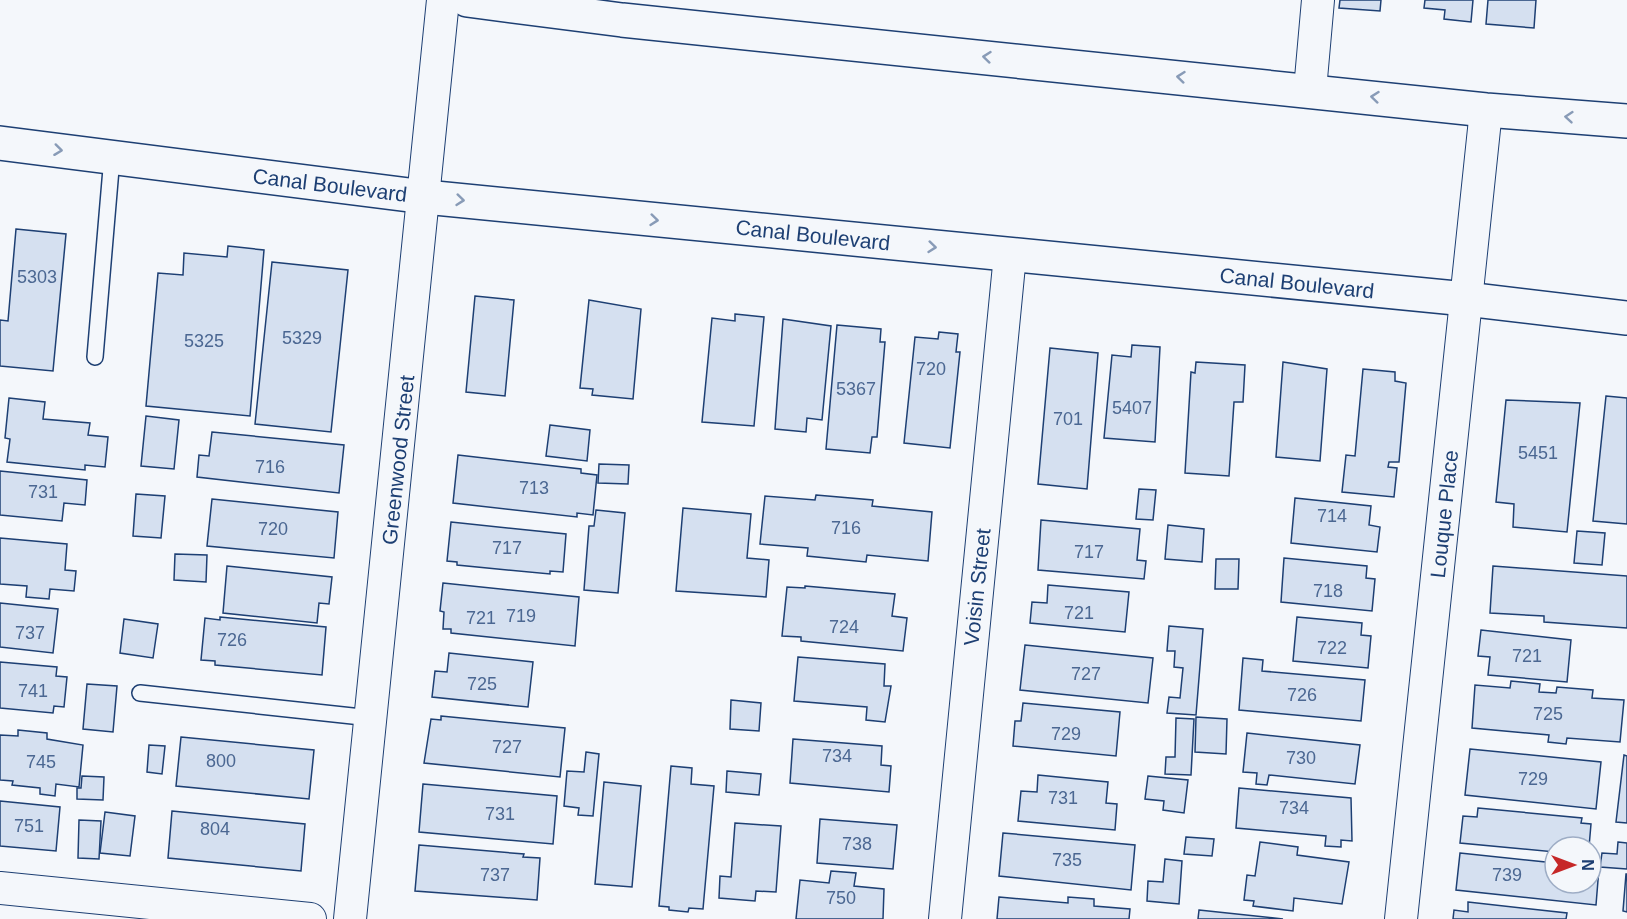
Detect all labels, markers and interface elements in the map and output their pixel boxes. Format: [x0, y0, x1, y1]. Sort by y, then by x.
one-way arrow [982, 51, 991, 64]
one-way arrow [1176, 71, 1185, 83]
one-way arrow [1370, 91, 1379, 104]
one-way arrow [1564, 110, 1573, 123]
one-way arrow [53, 143, 63, 156]
street label: Canal Boulevard [252, 164, 408, 206]
one-way arrow [455, 193, 464, 206]
one-way arrow [649, 213, 658, 225]
street label: Canal Boulevard [735, 215, 891, 255]
one-way arrow [927, 240, 936, 253]
street label: Canal Boulevard [1219, 263, 1375, 303]
house number: 5303 [17, 267, 57, 287]
house number: 5329 [282, 328, 322, 348]
house number: 5325 [184, 331, 224, 351]
house number: 720 [916, 359, 946, 379]
street label: Greenwood Street [378, 374, 418, 546]
house number: 5367 [836, 379, 876, 399]
house number: 5407 [1112, 398, 1152, 418]
house number: 701 [1053, 409, 1083, 429]
house number: 5451 [1518, 443, 1558, 463]
street label: Louque Place [1426, 449, 1462, 579]
house number: 716 [255, 457, 285, 477]
house number: 713 [519, 478, 549, 498]
house number: 731 [28, 482, 58, 502]
house number: 714 [1317, 506, 1347, 526]
house number: 716 [831, 518, 861, 538]
house number: 720 [258, 519, 288, 539]
street label: Voisin Street [959, 527, 995, 647]
house number: 717 [492, 538, 522, 558]
house number: 717 [1074, 542, 1104, 562]
house number: 718 [1313, 581, 1343, 601]
house number: 721 [1064, 603, 1094, 623]
house number: 719 [506, 606, 536, 626]
house number: 721 [466, 608, 496, 628]
house number: 724 [829, 617, 859, 637]
house number: 737 [15, 623, 45, 643]
house number: 726 [217, 630, 247, 650]
house number: 722 [1317, 638, 1347, 658]
house number: 721 [1512, 646, 1542, 666]
house number: 727 [1071, 664, 1101, 684]
house number: 725 [467, 674, 497, 694]
house number: 741 [18, 681, 48, 701]
house number: 726 [1287, 685, 1317, 705]
house number: 725 [1533, 704, 1563, 724]
house number: 729 [1051, 724, 1081, 744]
house number: 727 [492, 737, 522, 757]
house number: 734 [822, 746, 852, 766]
house number: 730 [1286, 748, 1316, 768]
house number: 800 [206, 751, 236, 771]
house number: 745 [26, 752, 56, 772]
house number: 729 [1518, 769, 1548, 789]
house number: 731 [1048, 788, 1078, 808]
house number: 734 [1279, 798, 1309, 818]
house number: 731 [485, 804, 515, 824]
house number: 751 [14, 816, 44, 836]
house number: 804 [200, 819, 230, 839]
house number: 738 [842, 834, 872, 854]
north arrow [1543, 835, 1603, 895]
house number: 735 [1052, 850, 1082, 870]
text: N [1579, 859, 1596, 871]
house number: 737 [480, 865, 510, 885]
house number: 739 [1492, 865, 1522, 885]
house number: 750 [826, 888, 856, 908]

